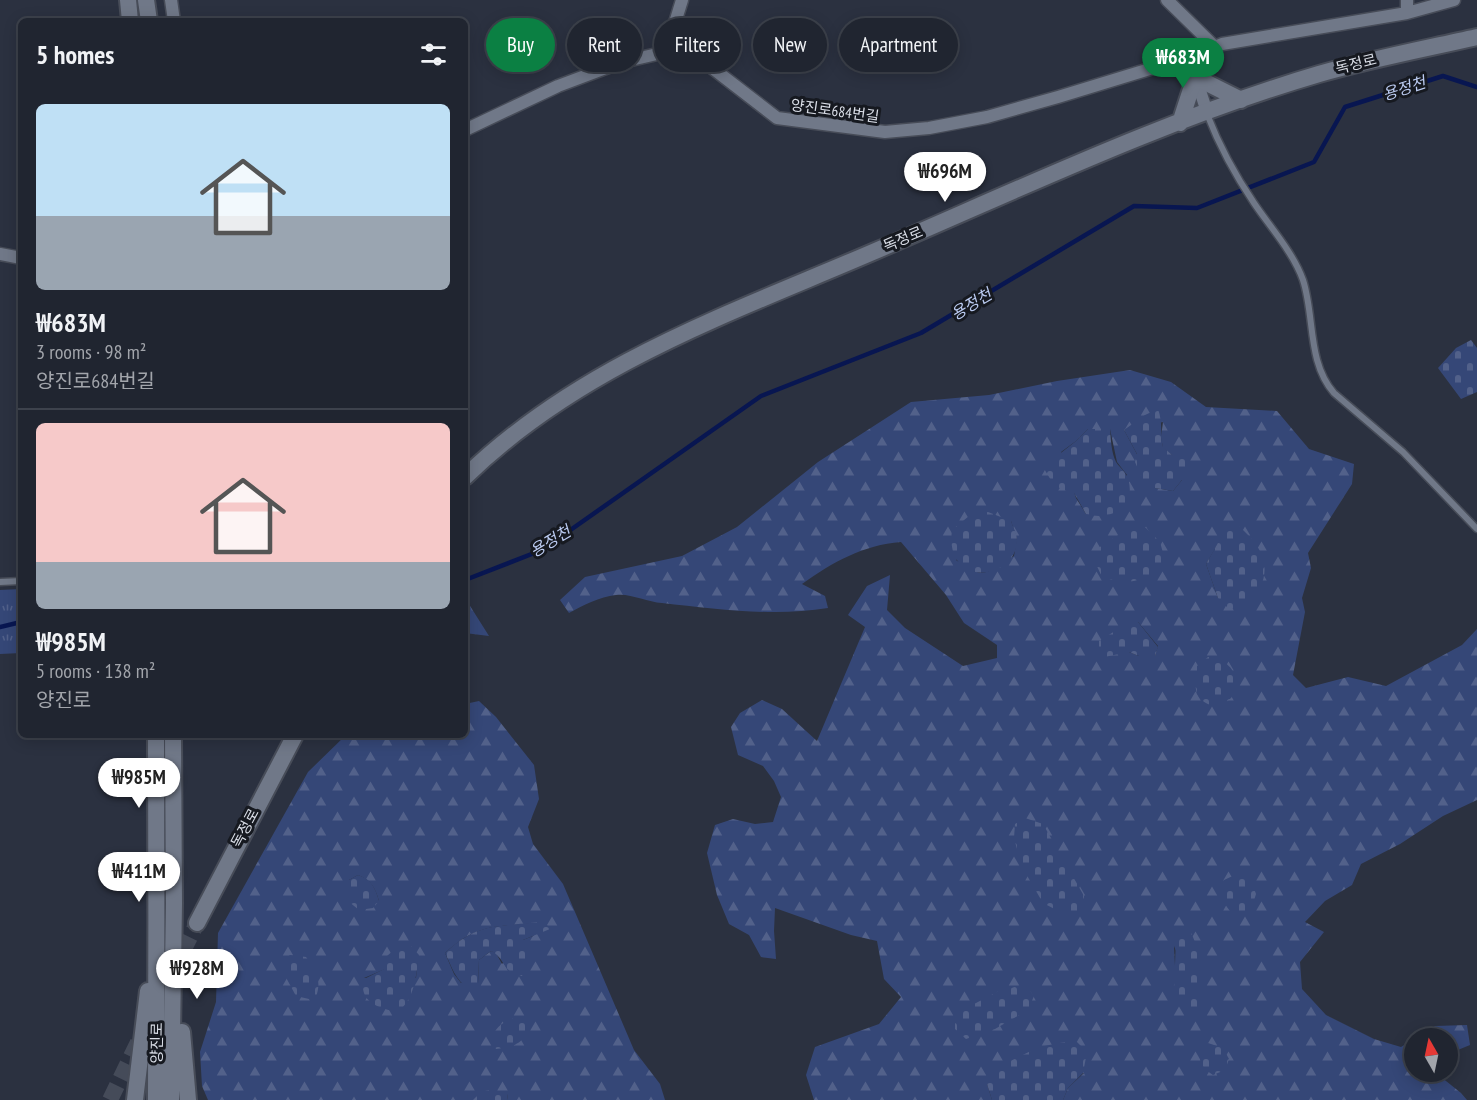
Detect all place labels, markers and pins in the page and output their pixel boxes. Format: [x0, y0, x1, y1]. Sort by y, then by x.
pin: ₩683M [1141, 38, 1225, 89]
pin: ₩696M [903, 152, 987, 203]
pin: ₩985M [97, 758, 181, 809]
pin: ₩411M [97, 852, 181, 903]
pin: ₩928M [155, 949, 239, 1000]

